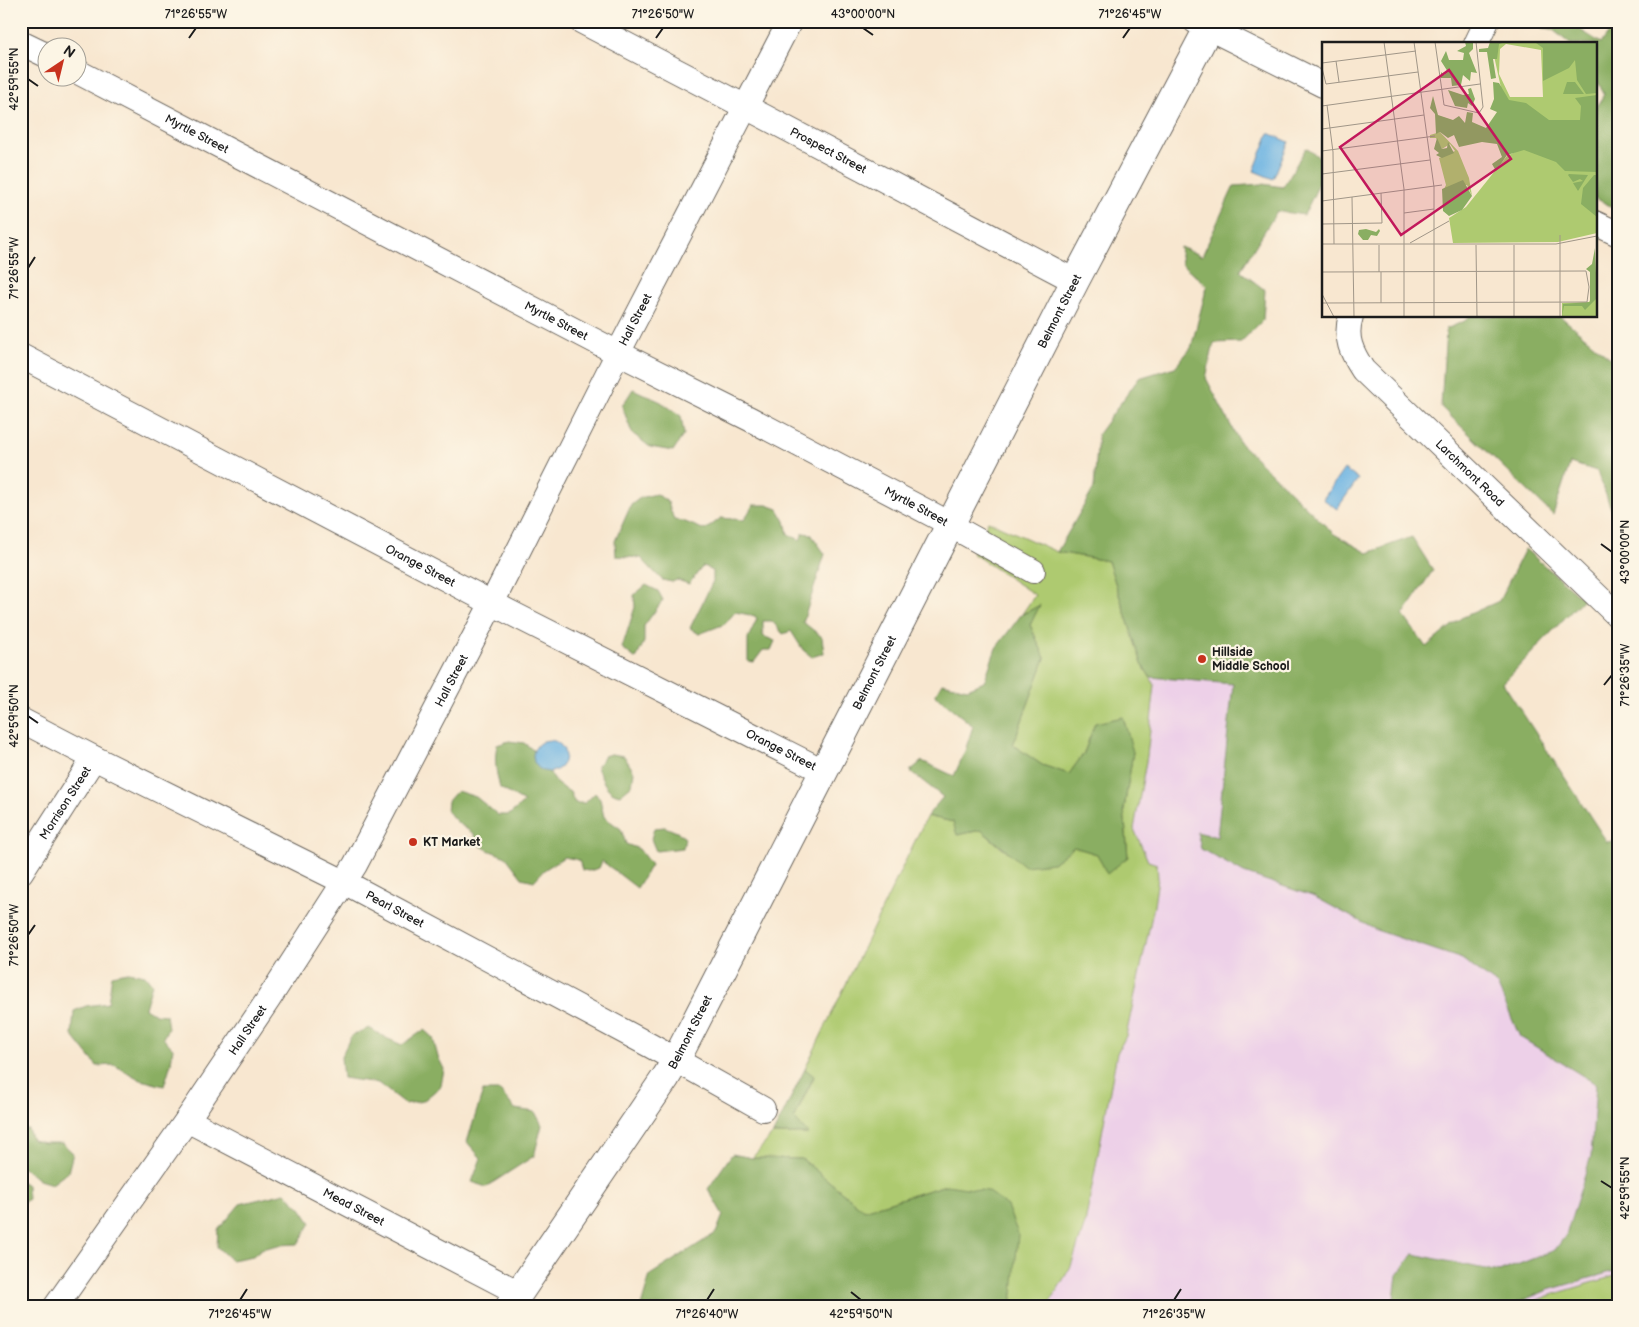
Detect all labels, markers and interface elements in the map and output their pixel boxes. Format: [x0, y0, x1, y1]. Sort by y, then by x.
text: 71°26'55"W [165, 7, 227, 22]
text: 71°26'50"W [632, 7, 694, 22]
text: 43°00'00"N [831, 7, 895, 22]
text: 71°26'45"W [1099, 7, 1161, 22]
north arrow [38, 38, 88, 88]
text: N [60, 42, 78, 62]
inset map [1322, 42, 1596, 318]
text: 42°59'55"N [7, 47, 22, 111]
street label: Myrtle Street [162, 112, 231, 157]
street label: Prospect Street [787, 124, 869, 177]
text: 71°26'55"W [7, 237, 22, 299]
street label: Belmont Street [1035, 272, 1085, 351]
street label: Hall Street [616, 291, 656, 349]
street label: Myrtle Street [522, 299, 591, 344]
street label: Larchmont Road [1432, 437, 1507, 510]
street label: Myrtle Street [882, 484, 951, 530]
text: 43°00'00"N [1618, 520, 1633, 584]
street label: Orange Street [383, 541, 458, 591]
street label: Belmont Street [850, 633, 900, 712]
text: 71°26'35"W [1618, 644, 1633, 706]
place label: Hillside Middle School [1212, 645, 1290, 674]
street label: Hall Street [432, 652, 472, 710]
marker: Hillside Middle School [1196, 653, 1208, 665]
text: 42°59'50"N [7, 684, 22, 748]
street label: Orange Street [743, 726, 819, 774]
street label: Morrison Street [37, 763, 95, 843]
place label: KT Market [423, 835, 480, 850]
marker: KT Market [407, 836, 419, 848]
street label: Pearl Street [363, 888, 427, 931]
text: 71°26'50"W [7, 904, 22, 966]
street label: Belmont Street [665, 993, 716, 1072]
street label: Hall Street [226, 1002, 270, 1058]
text: 42°59'55"N [1618, 1156, 1633, 1220]
street label: Mead Street [320, 1185, 387, 1230]
text: 71°26'45"W [209, 1307, 271, 1322]
text: 71°26'40"W [676, 1307, 739, 1322]
text: 42°59'50"N [829, 1307, 893, 1322]
text: 71°26'35"W [1143, 1307, 1205, 1322]

